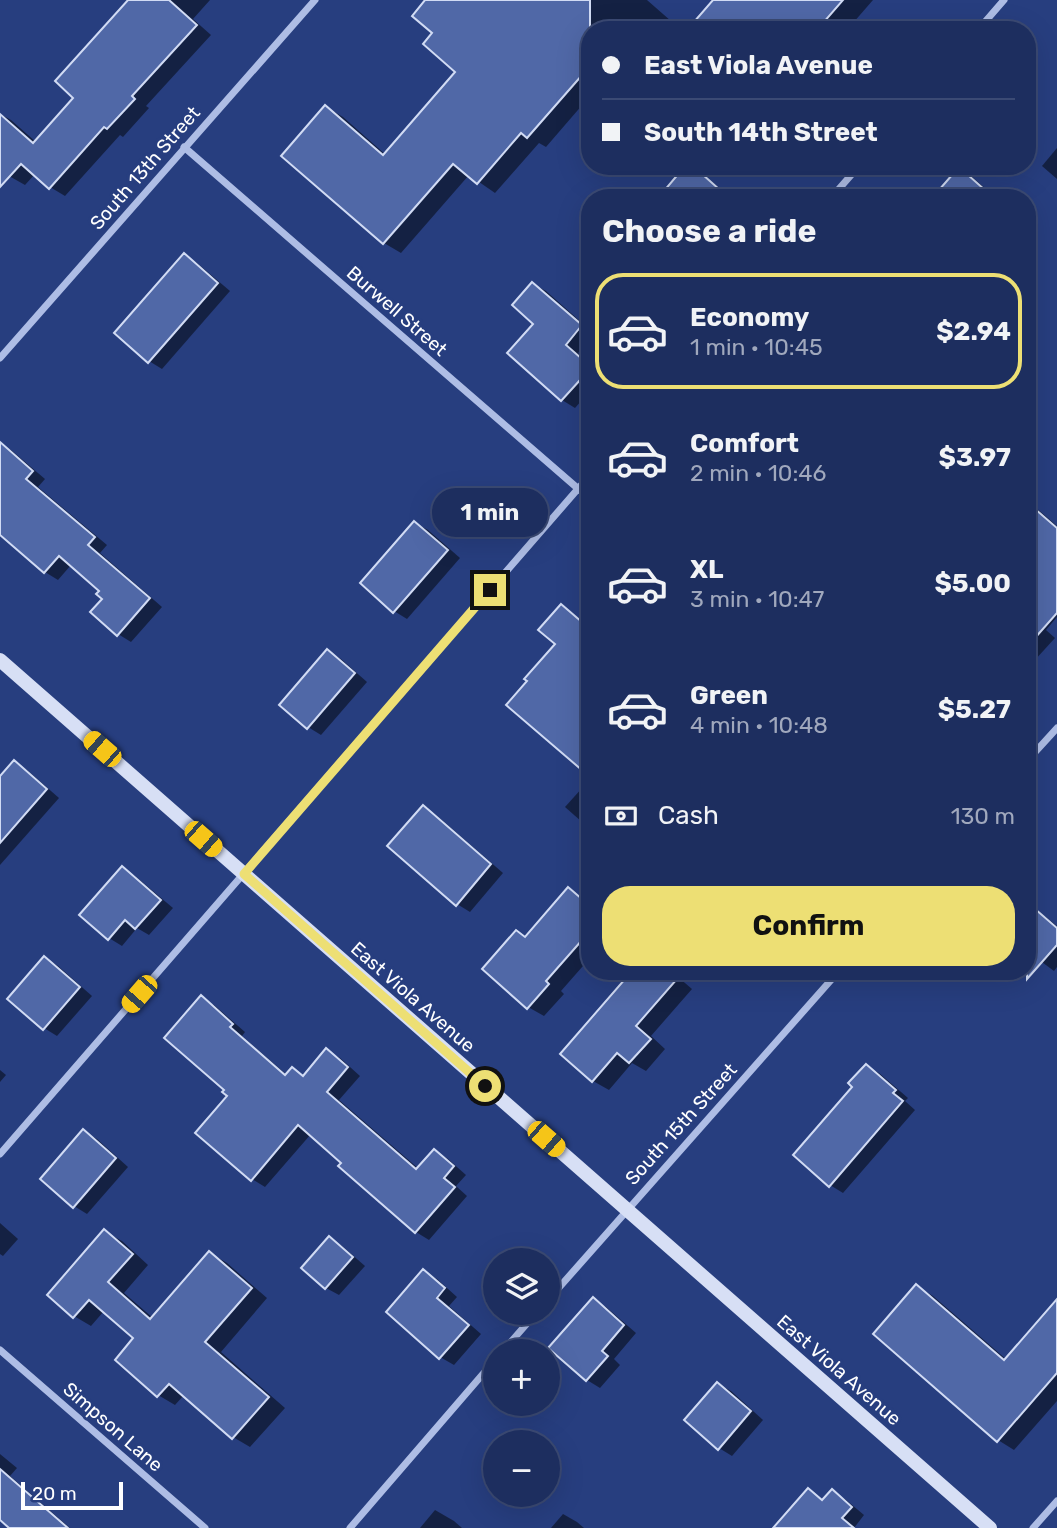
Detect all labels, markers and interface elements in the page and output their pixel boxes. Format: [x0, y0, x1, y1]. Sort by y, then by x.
text: East Viola Avenue [644, 50, 873, 81]
street label: South 13th Street [85, 101, 205, 234]
text: South 14th Street [644, 117, 878, 148]
text: Choose a ride [602, 212, 816, 250]
street label: Burwell Street [342, 261, 452, 361]
icon: car [606, 300, 669, 363]
text: Economy [690, 302, 809, 333]
text: $2.94 [936, 316, 1011, 347]
text: 1 min · 10:45 [690, 333, 823, 361]
icon: car [606, 426, 669, 489]
text: Comfort [690, 428, 799, 459]
text: $3.97 [939, 442, 1011, 473]
text: 2 min · 10:46 [690, 459, 826, 487]
callout: 1 min [432, 489, 548, 538]
text: 1 min [461, 498, 519, 526]
icon: car [606, 552, 669, 615]
text: XL [690, 554, 723, 585]
text: $5.00 [934, 568, 1011, 599]
route end [474, 574, 506, 606]
text: 3 min · 10:47 [690, 585, 824, 613]
icon: car [606, 678, 669, 741]
text: Green [690, 680, 768, 711]
text: $5.27 [938, 694, 1011, 725]
text: 4 min · 10:48 [690, 711, 828, 739]
car [80, 727, 125, 771]
icon: cash [602, 797, 640, 835]
text: Cash [658, 800, 719, 831]
text: 130 m [951, 802, 1015, 830]
car [181, 817, 226, 861]
button: Confirm [602, 886, 1015, 966]
street label: East Viola Avenue [346, 937, 480, 1057]
car [118, 971, 161, 1017]
street label: South 15th Street [620, 1058, 742, 1190]
route start [469, 1070, 501, 1102]
car [524, 1117, 569, 1161]
map controls [483, 1248, 560, 1507]
button: layers [483, 1248, 560, 1325]
street label: East Viola Avenue [772, 1310, 906, 1430]
button: + [483, 1339, 560, 1416]
street label: Simpson Lane [58, 1377, 168, 1477]
button: − [483, 1430, 560, 1507]
scale bar [21, 1479, 122, 1511]
text: 20 m [32, 1482, 77, 1505]

